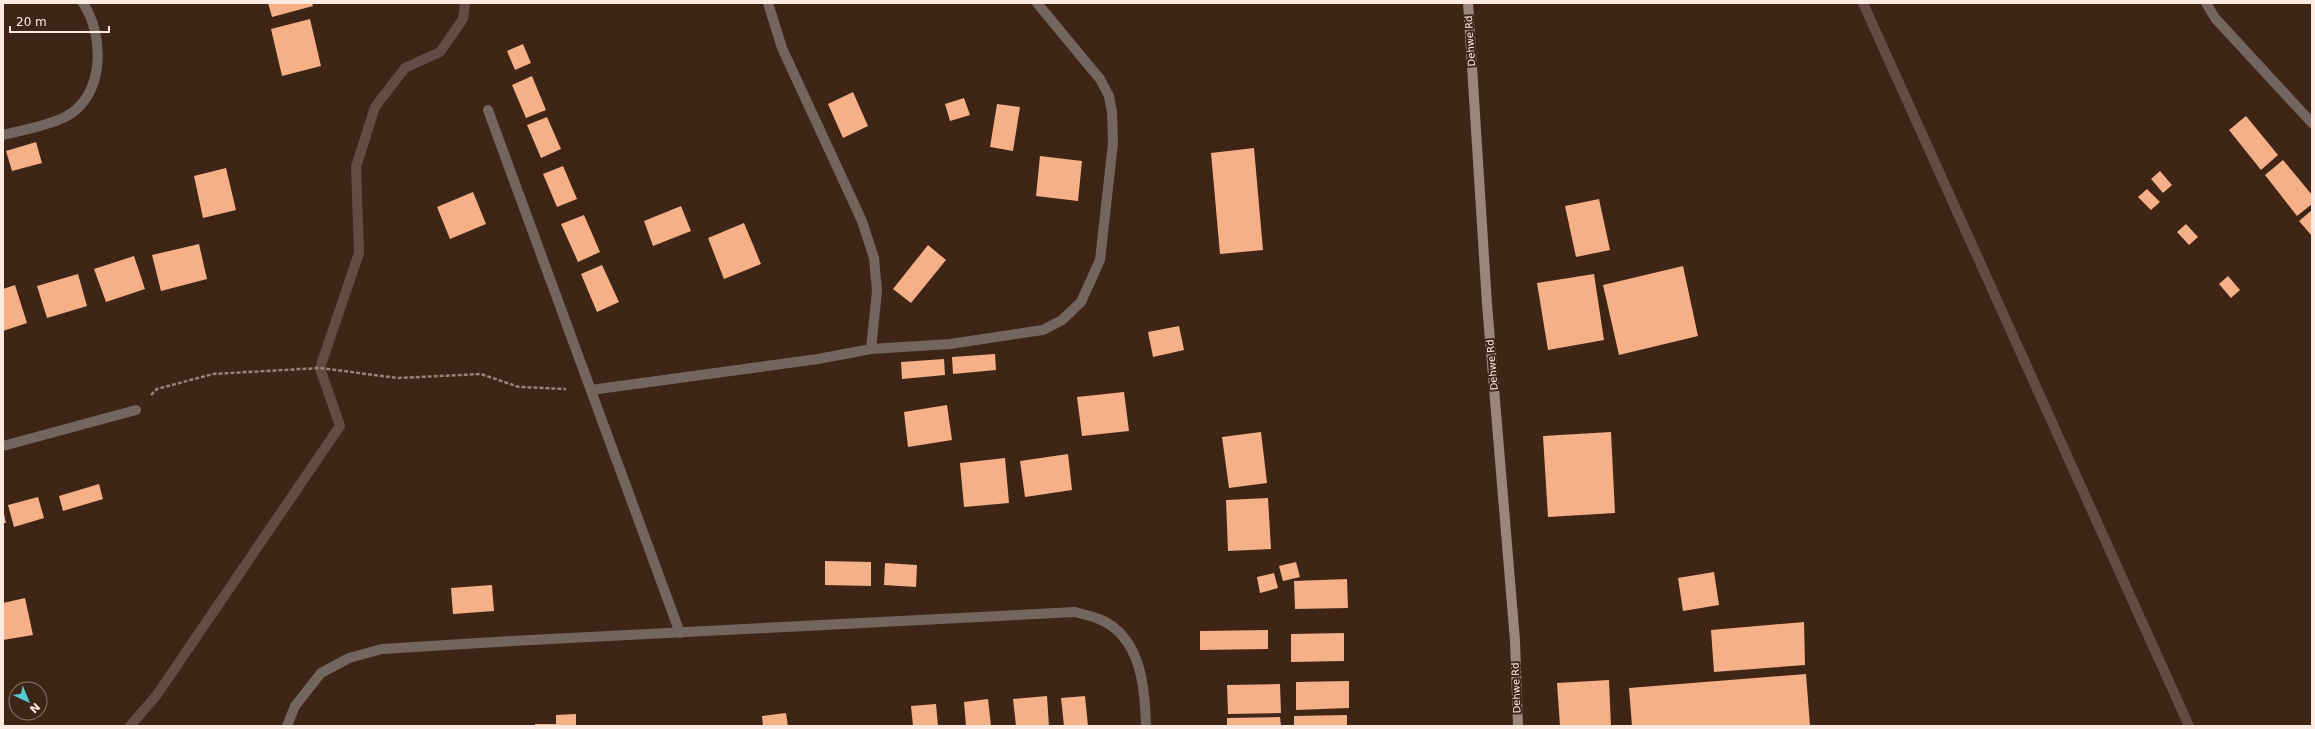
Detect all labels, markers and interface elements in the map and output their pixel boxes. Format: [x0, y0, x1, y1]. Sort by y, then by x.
scale bar [10, 8, 109, 34]
text: 20 m [16, 15, 47, 29]
street label: Dehwe Rd [1463, 15, 1477, 67]
street label: Dehwe Rd [1484, 339, 1500, 391]
street label: Dehwe Rd [1510, 662, 1522, 714]
north arrow [8, 681, 48, 721]
text: N [27, 700, 42, 716]

